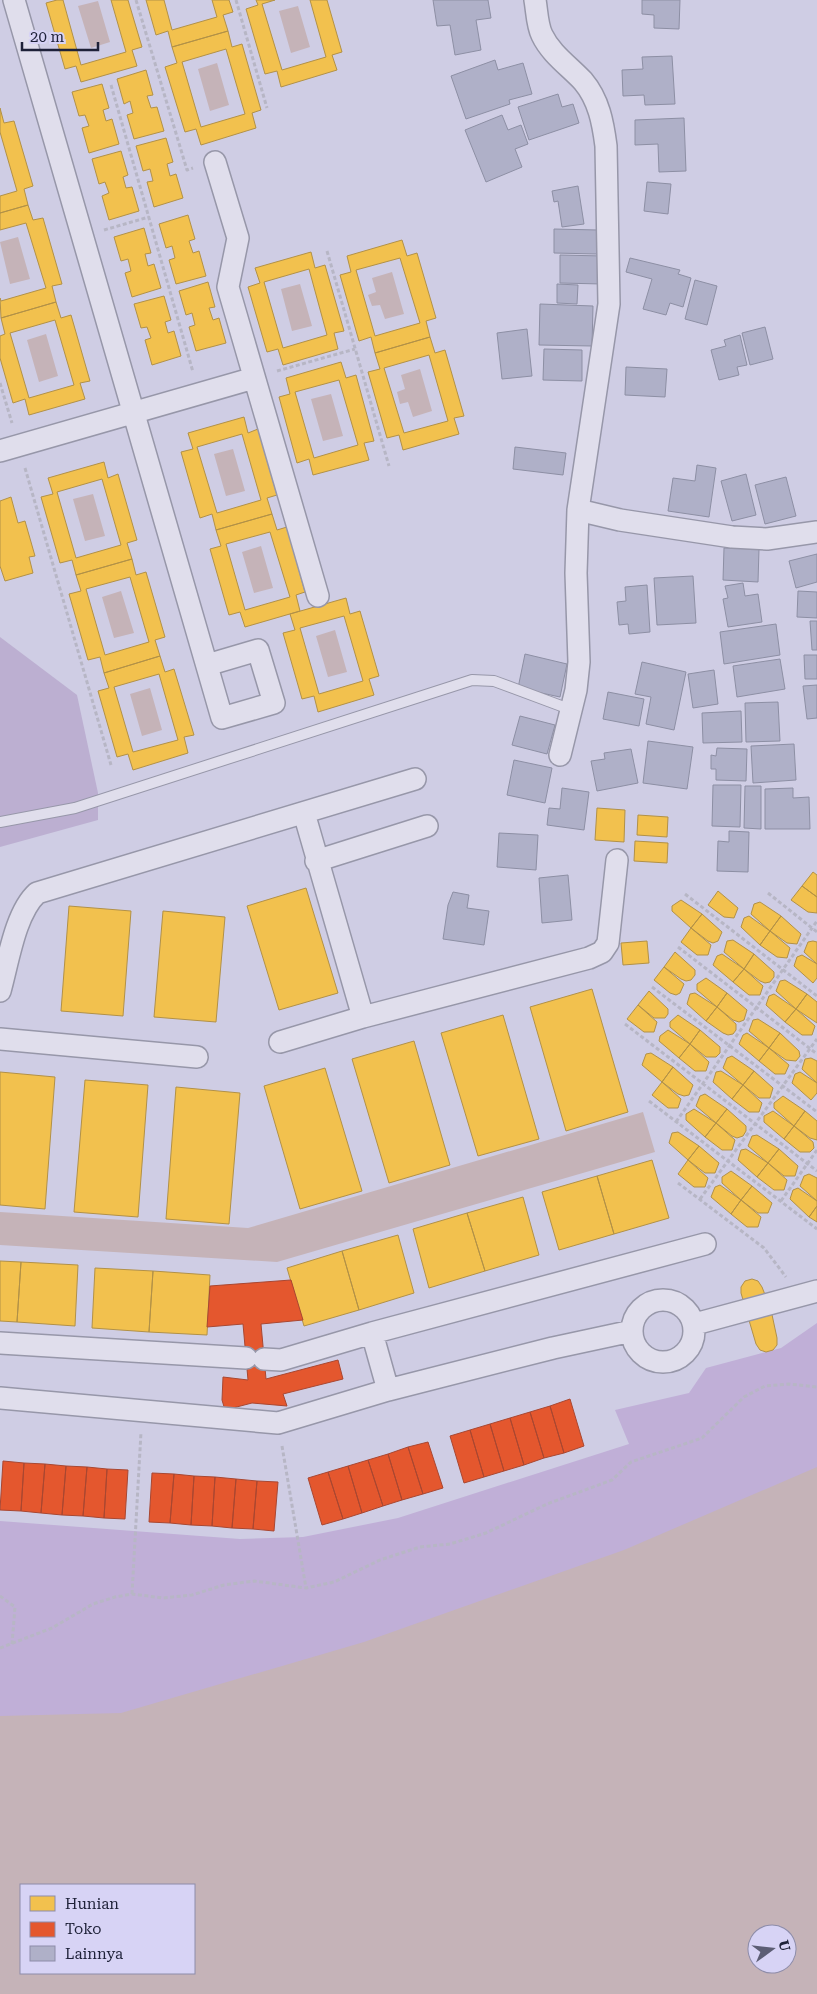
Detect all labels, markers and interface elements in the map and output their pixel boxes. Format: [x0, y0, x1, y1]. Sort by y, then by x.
scale bar [22, 20, 99, 52]
text: 20 m [30, 28, 65, 46]
legend [20, 1884, 195, 1974]
text: Hunian [65, 1895, 119, 1913]
text: Toko [65, 1920, 102, 1938]
north arrow [747, 1924, 797, 1974]
text: U [775, 1938, 794, 1953]
text: Lainnya [65, 1945, 123, 1963]

